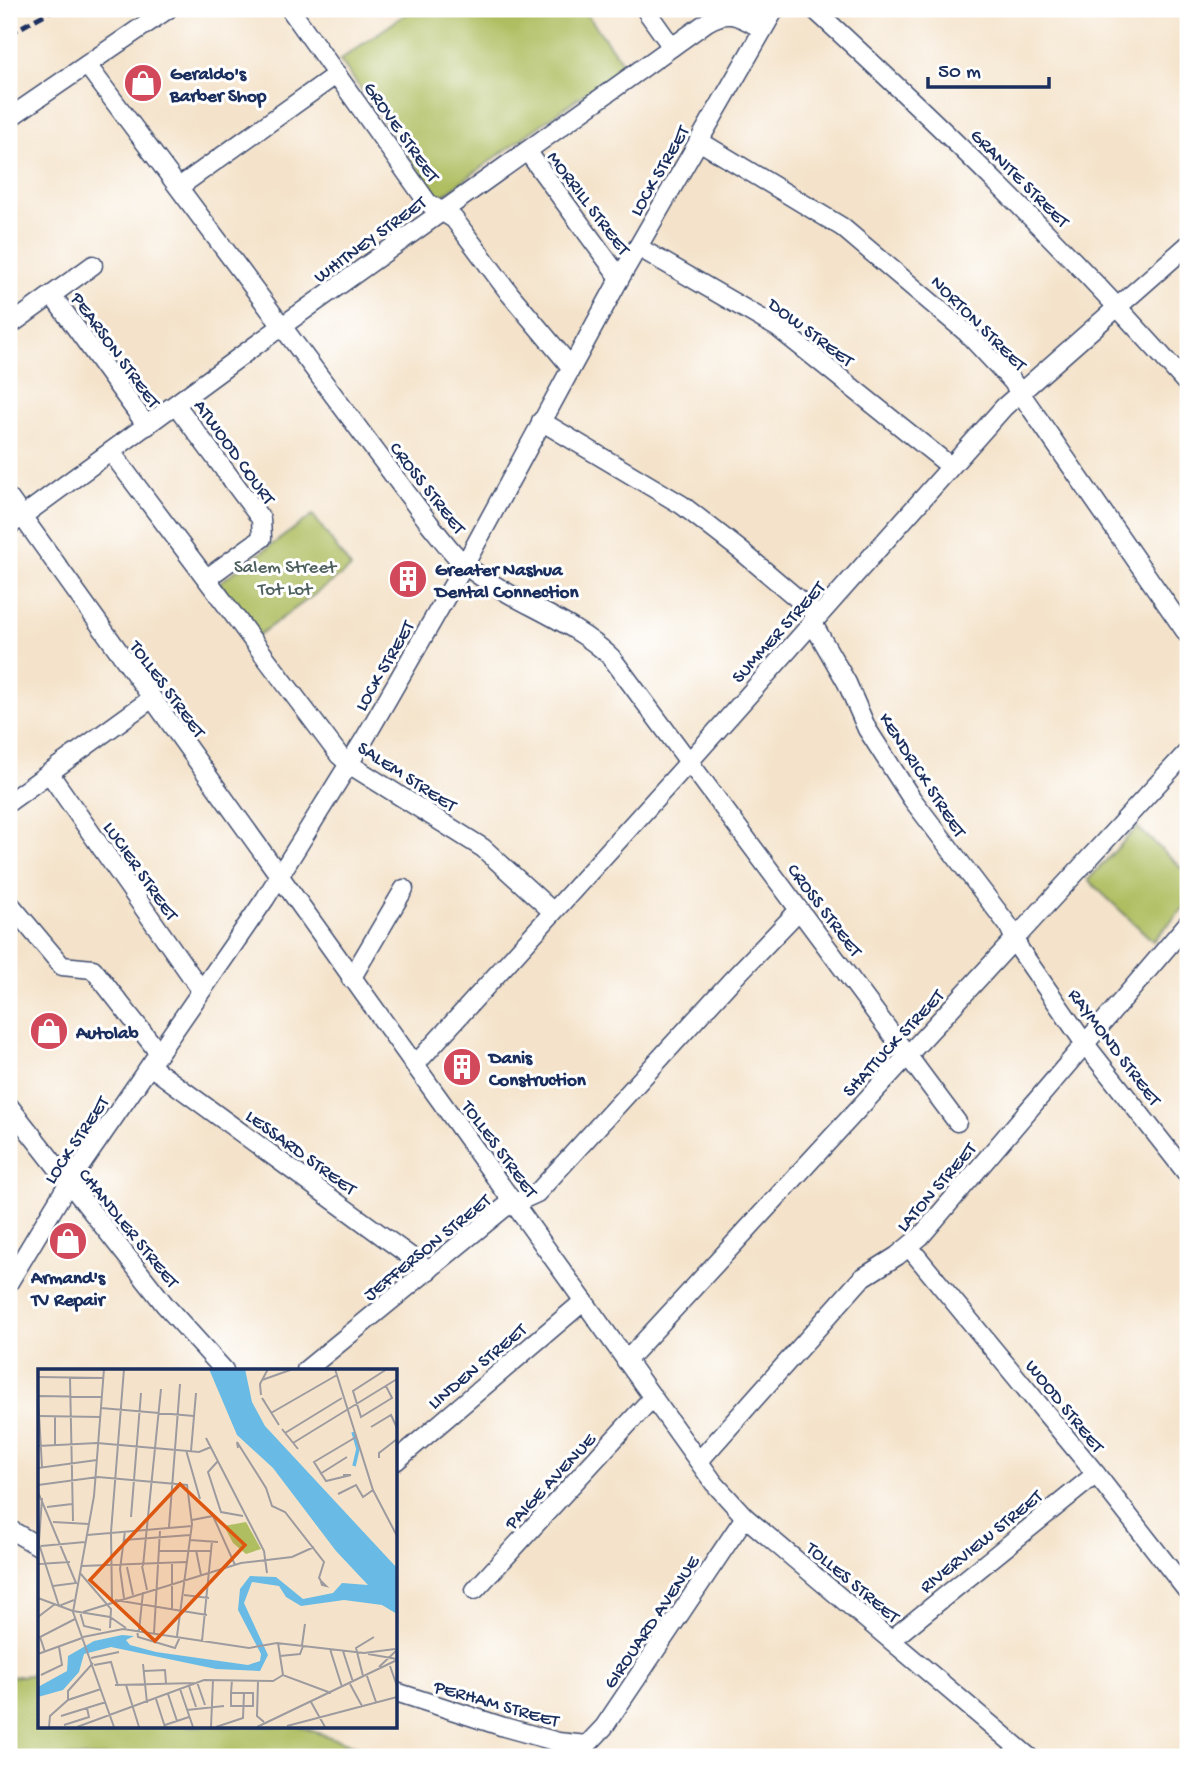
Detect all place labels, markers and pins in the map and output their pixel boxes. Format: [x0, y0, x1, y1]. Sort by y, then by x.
shop icon: Geraldo's Barber Shop [122, 62, 164, 104]
place label: Geraldo's Barber Shop [169, 64, 267, 109]
building icon: Greater Nashua Dental Connection [387, 558, 429, 600]
place label: Greater Nashua Dental Connection [433, 560, 579, 605]
shop icon: Autolab [28, 1010, 70, 1052]
place label: Autolab [75, 1023, 139, 1046]
building icon: Danis Construction [441, 1046, 483, 1088]
place label: Danis Construction [487, 1048, 587, 1093]
shop icon: Armand's TV Repair [47, 1220, 89, 1262]
place label: Armand's TV Repair [30, 1268, 107, 1313]

